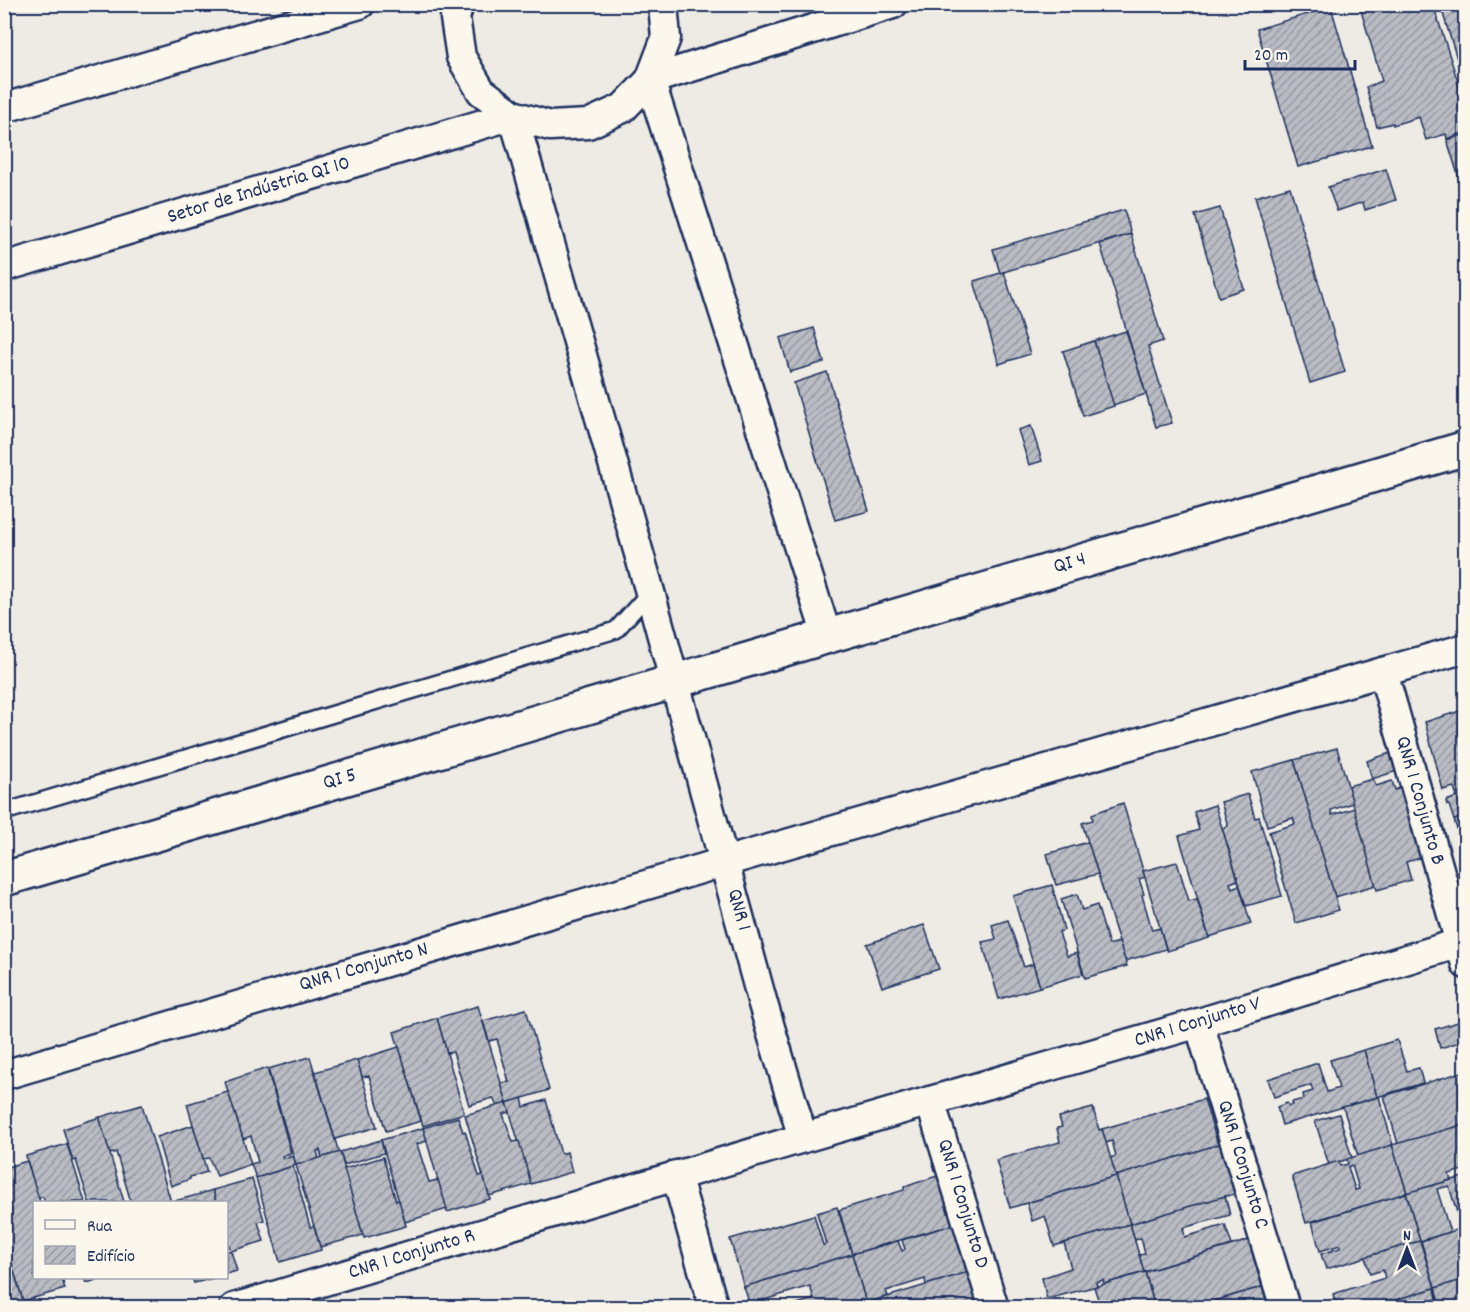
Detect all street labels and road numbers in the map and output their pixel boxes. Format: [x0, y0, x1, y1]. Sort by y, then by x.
street label: Setor de Indústria QI 10 [164, 149, 354, 233]
street label: QI 4 [1050, 545, 1090, 583]
street label: QNR 1 Conjunto B [1386, 733, 1452, 869]
street label: QI 5 [320, 761, 360, 799]
street label: QNR 1 [718, 886, 758, 934]
street label: QNR 1 Conjunto N [296, 935, 432, 1001]
street label: CNR 1 Conjunto V [1131, 990, 1265, 1056]
street label: QNR 1 Conjunto C [1208, 1097, 1276, 1233]
street label: QNR 1 Conjunto D [928, 1136, 996, 1272]
street label: CNR 1 Conjunto R [345, 1222, 479, 1288]

